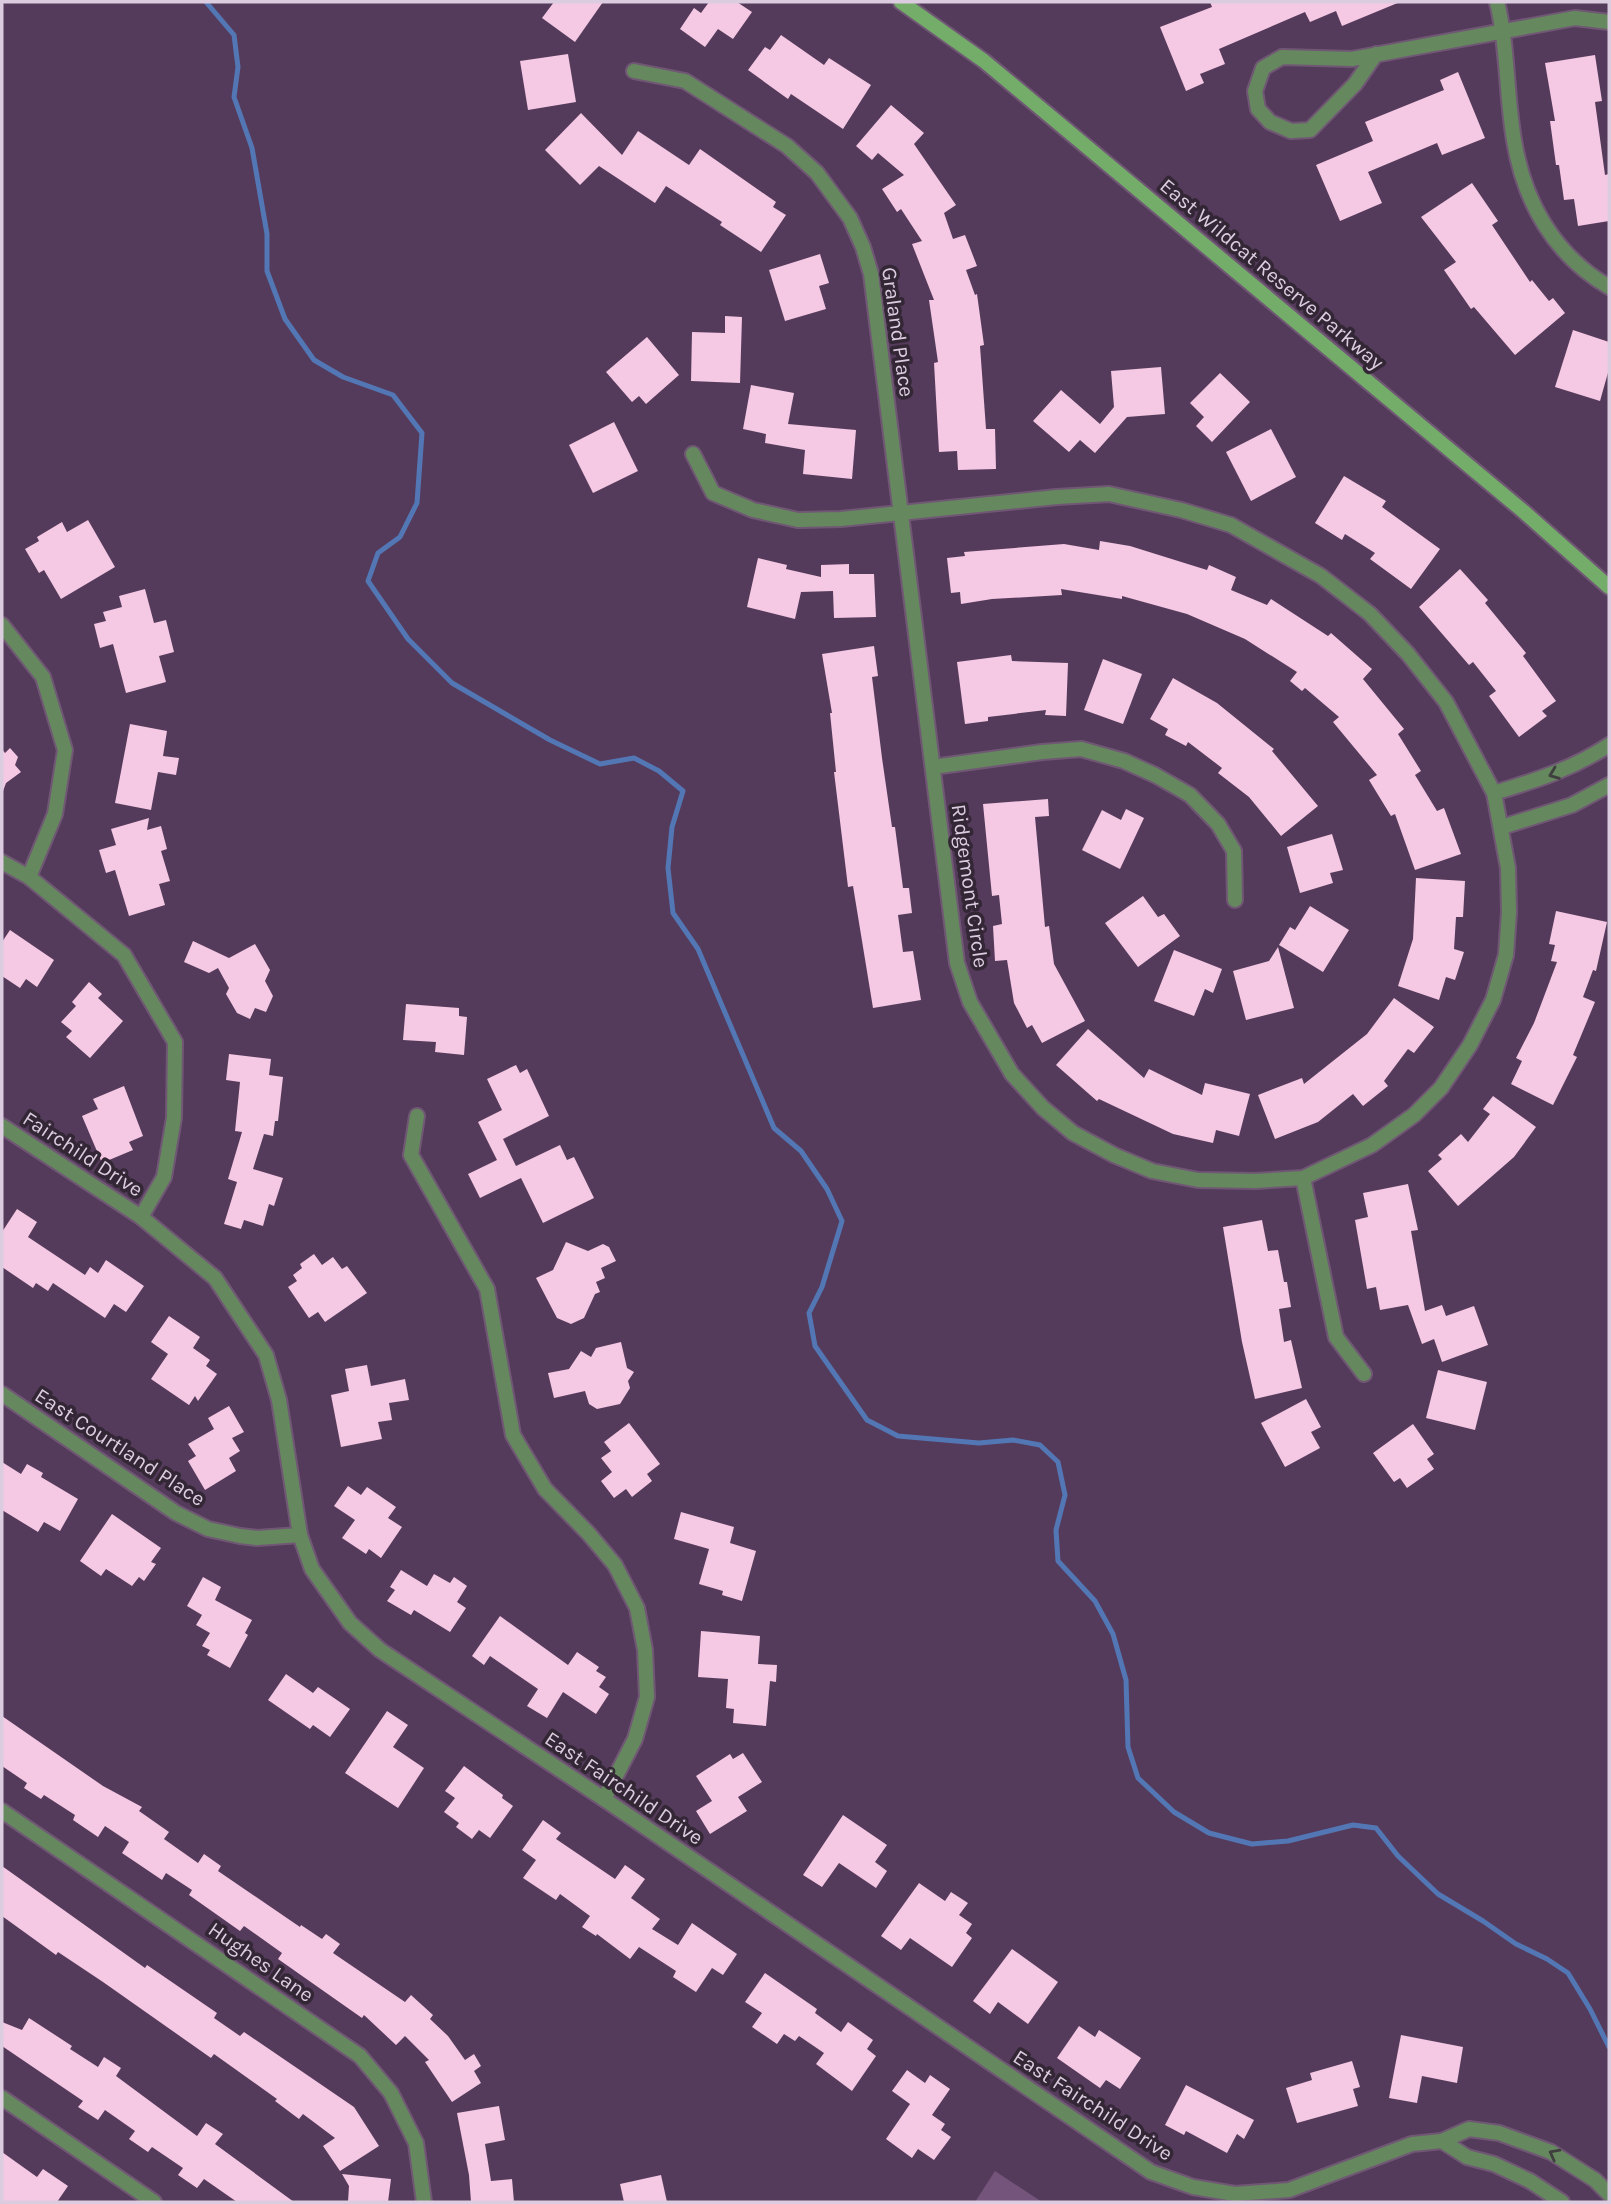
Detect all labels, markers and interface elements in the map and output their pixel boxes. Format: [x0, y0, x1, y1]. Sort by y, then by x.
street label: East Wildcat Reserve Parkway [1155, 173, 1389, 375]
street label: Graland Place [877, 266, 919, 398]
one-way arrow [1549, 765, 1561, 779]
street label: Ridgemont Circle [947, 803, 993, 969]
street label: Fairchild Drive [19, 1106, 147, 1202]
street label: East Courtland Place [30, 1383, 210, 1511]
street label: East Fairchild Drive [540, 1726, 708, 1850]
street label: Hughes Lane [204, 1917, 318, 2007]
street label: East Fairchild Drive [1009, 2044, 1177, 2166]
one-way arrow [1549, 2149, 1561, 2163]

